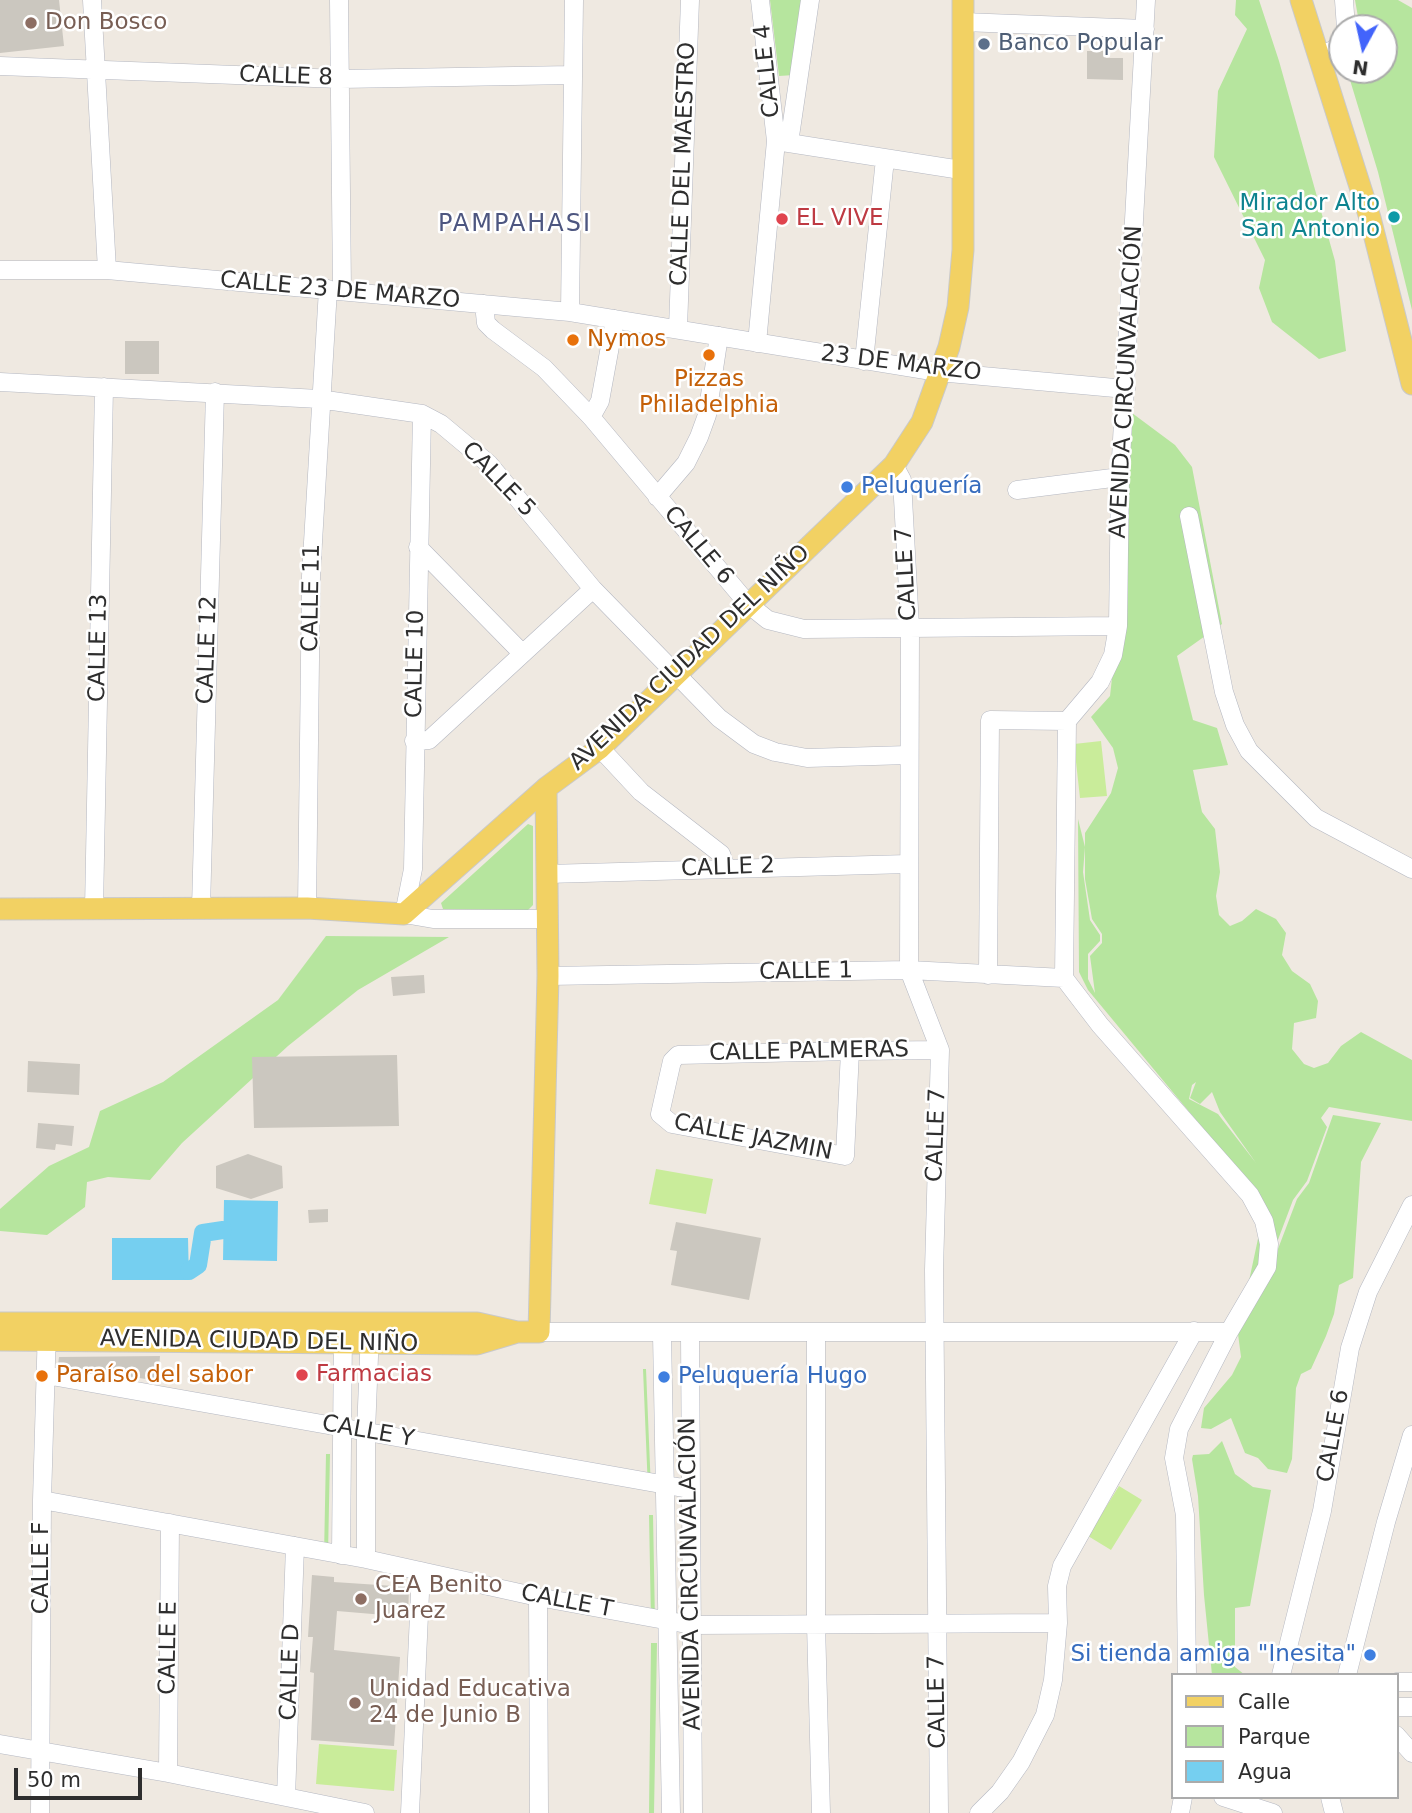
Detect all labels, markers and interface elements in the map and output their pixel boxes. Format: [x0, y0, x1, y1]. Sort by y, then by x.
place label: Don Bosco [45, 9, 167, 37]
north arrow [1328, 14, 1398, 84]
marker: Don Bosco [23, 15, 39, 31]
street label: CALLE 4 [749, 23, 787, 119]
place label: Banco Popular [998, 30, 1163, 58]
marker: Banco Popular [976, 36, 992, 52]
street label: CALLE DEL MAESTRO [666, 41, 702, 287]
text: N [1351, 56, 1370, 80]
street label: CALLE 8 [239, 62, 333, 92]
place label: Mirador Alto San Antonio [1240, 190, 1380, 244]
place label: EL VIVE [796, 205, 883, 233]
marker: Mirador Alto San Antonio [1386, 209, 1402, 225]
district label: PAMPAHASI [439, 211, 591, 239]
marker: EL VIVE [774, 211, 790, 227]
street label: AVENIDA CIRCUNVALACIÓN [1105, 225, 1149, 539]
street label: CALLE 23 DE MARZO [219, 267, 461, 315]
place label: Nymos [587, 326, 666, 354]
marker: Nymos [565, 332, 581, 348]
street label: 23 DE MARZO [819, 340, 983, 388]
marker: Pizzas Philadelphia [701, 347, 717, 363]
place label: Pizzas Philadelphia [639, 366, 779, 420]
street label: CALLE 5 [455, 437, 541, 523]
place label: Peluquería [861, 473, 982, 501]
marker: Peluquería [839, 479, 855, 495]
street label: CALLE 6 [657, 501, 739, 591]
street label: CALLE 7 [891, 526, 923, 622]
street label: AVENIDA CIUDAD DEL NIÑO [564, 539, 816, 777]
street label: CALLE 11 [297, 544, 327, 652]
street label: CALLE 13 [84, 594, 114, 702]
street label: CALLE 12 [192, 595, 224, 705]
street label: CALLE 10 [401, 610, 431, 718]
street label: CALLE 2 [681, 853, 775, 883]
street label: CALLE 1 [759, 957, 853, 987]
street label: CALLE PALMERAS [709, 1036, 909, 1068]
street label: CALLE 7 [922, 1088, 952, 1182]
street label: CALLE JAZMIN [671, 1109, 835, 1167]
street label: AVENIDA CIUDAD DEL NIÑO [100, 1325, 418, 1359]
place label: Farmacias [316, 1361, 432, 1389]
place label: Paraíso del sabor [56, 1362, 253, 1390]
place label: Peluquería Hugo [678, 1363, 867, 1391]
marker: Farmacias [294, 1367, 310, 1383]
marker: Paraíso del sabor [34, 1368, 50, 1384]
marker: Peluquería Hugo [656, 1369, 672, 1385]
street label: CALLE 6 [1312, 1387, 1356, 1485]
street label: CALLE Y [320, 1410, 416, 1454]
street label: AVENIDA CIRCUNVALACIÓN [674, 1417, 708, 1731]
street label: CALLE F [28, 1522, 56, 1614]
place label: CEA Benito Juarez [375, 1572, 503, 1626]
street label: CALLE T [519, 1580, 615, 1624]
marker: CEA Benito Juarez [353, 1591, 369, 1607]
street label: CALLE E [154, 1601, 184, 1695]
street label: CALLE D [276, 1623, 306, 1721]
place label: Si tienda amiga "Inesita" [1071, 1641, 1356, 1669]
marker: Si tienda amiga "Inesita" [1362, 1647, 1378, 1663]
street label: CALLE 7 [923, 1655, 953, 1749]
legend [1170, 1673, 1398, 1799]
place label: Unidad Educativa 24 de Junio B [369, 1676, 571, 1730]
text: Calle [1238, 1690, 1290, 1714]
marker: Unidad Educativa 24 de Junio B [347, 1695, 363, 1711]
text: Parque [1238, 1725, 1310, 1749]
scale bar [18, 1754, 145, 1798]
text: Agua [1238, 1760, 1292, 1784]
text: 50 m [27, 1768, 81, 1792]

